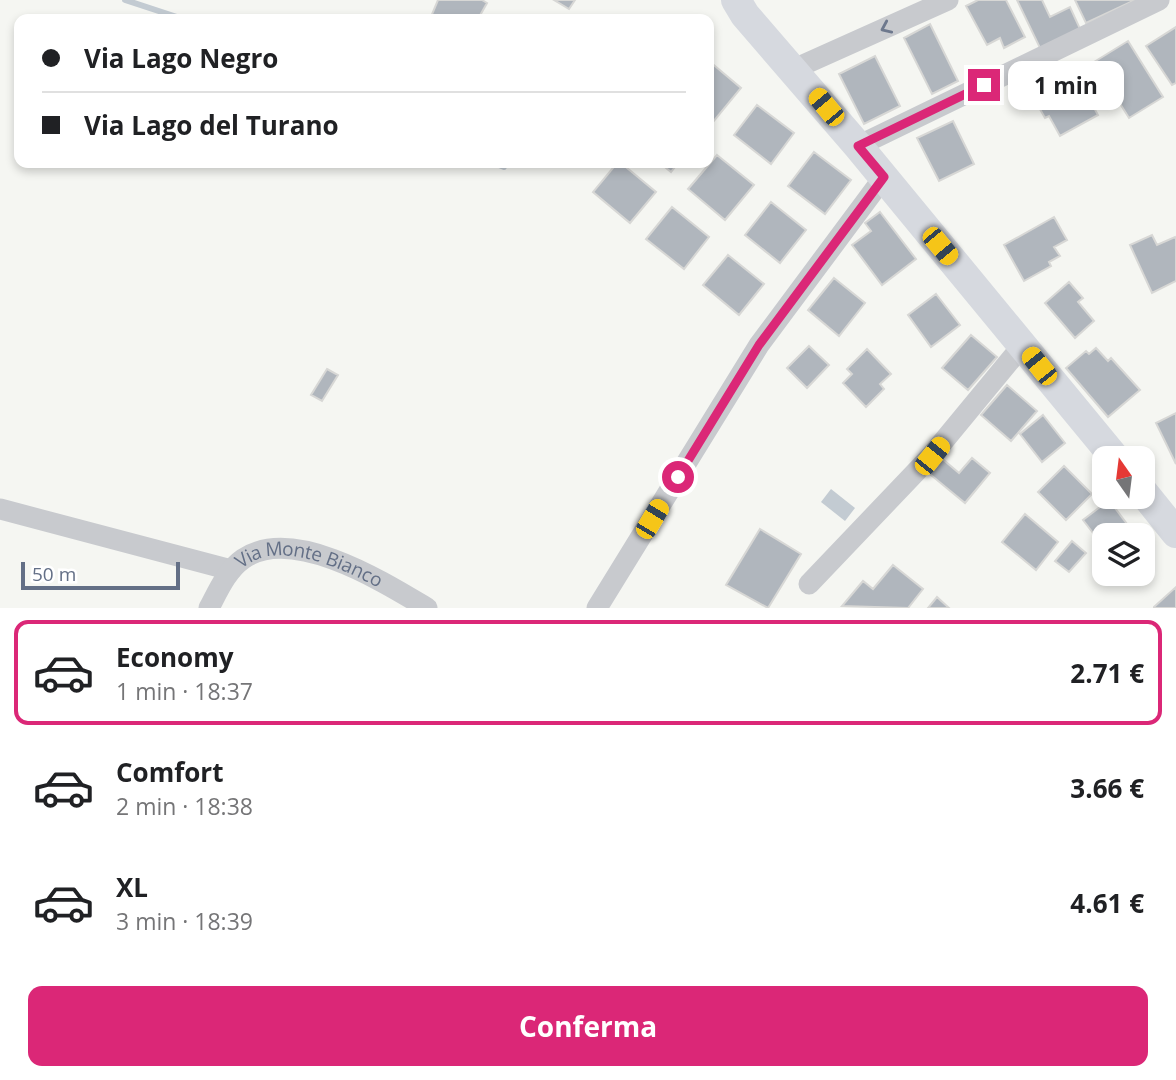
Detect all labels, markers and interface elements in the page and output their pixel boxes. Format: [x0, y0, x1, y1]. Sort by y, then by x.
one-way arrow [881, 20, 893, 34]
text: Via Lago Negro [84, 40, 278, 76]
callout: 1 min [1009, 60, 1124, 110]
route end [968, 69, 1000, 101]
text: 1 min [1034, 69, 1098, 101]
car [805, 84, 848, 130]
text: Via Lago del Turano [84, 107, 339, 143]
car [919, 223, 962, 269]
car [1018, 343, 1061, 389]
car [911, 433, 954, 479]
north arrow [1092, 446, 1155, 509]
map controls [1092, 446, 1155, 586]
route start [662, 461, 694, 493]
car [633, 496, 672, 542]
button: layers [1092, 523, 1155, 586]
street label: Via Monte Bianco [229, 535, 388, 593]
scale bar [21, 558, 180, 590]
text: 50 m [32, 561, 76, 587]
text: Economy [116, 639, 234, 675]
icon: car [32, 641, 95, 704]
text: 2.71 € [1070, 655, 1144, 691]
text: 1 min · 18:37 [116, 675, 253, 707]
text: Comfort [116, 754, 223, 790]
icon: car [32, 756, 95, 819]
text: 3.66 € [1070, 770, 1144, 806]
text: 2 min · 18:38 [116, 790, 253, 822]
text: XL [116, 869, 148, 905]
icon: car [32, 871, 95, 934]
text: 4.61 € [1070, 885, 1144, 921]
text: 3 min · 18:39 [116, 905, 253, 937]
button: Conferma [28, 986, 1148, 1066]

